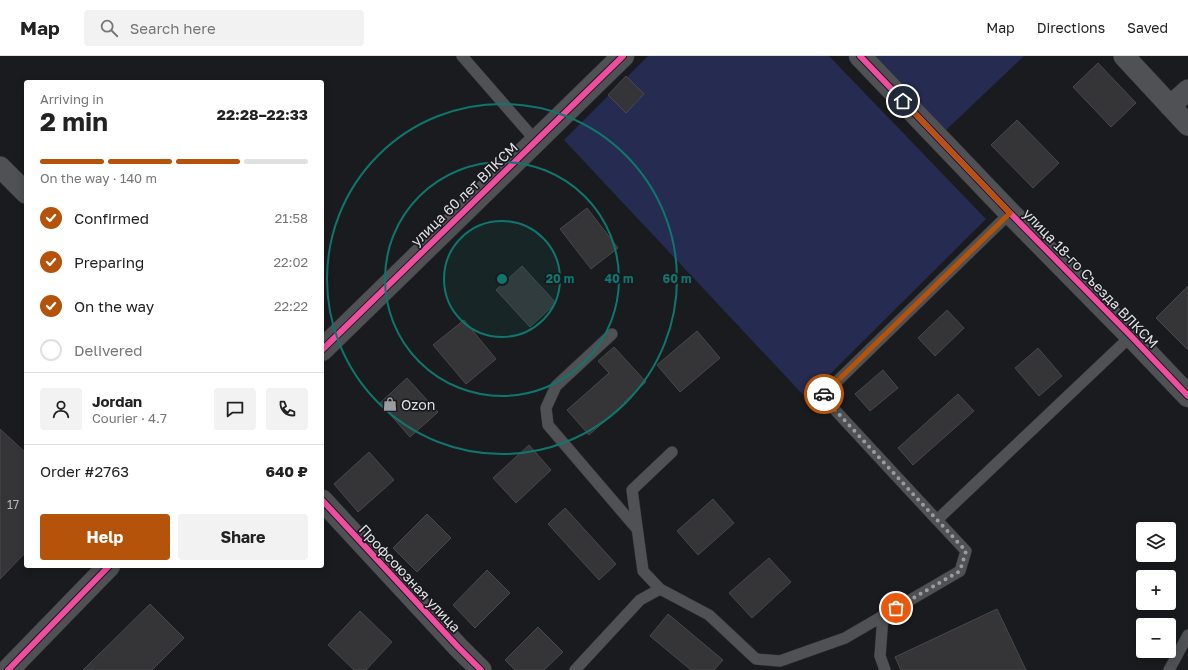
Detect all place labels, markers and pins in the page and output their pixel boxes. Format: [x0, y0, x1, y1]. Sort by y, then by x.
pin [886, 84, 920, 118]
centre of rings [495, 272, 509, 286]
shop icon: Ozon [382, 396, 398, 412]
place label: Ozon [401, 396, 435, 413]
pin [879, 591, 913, 625]

